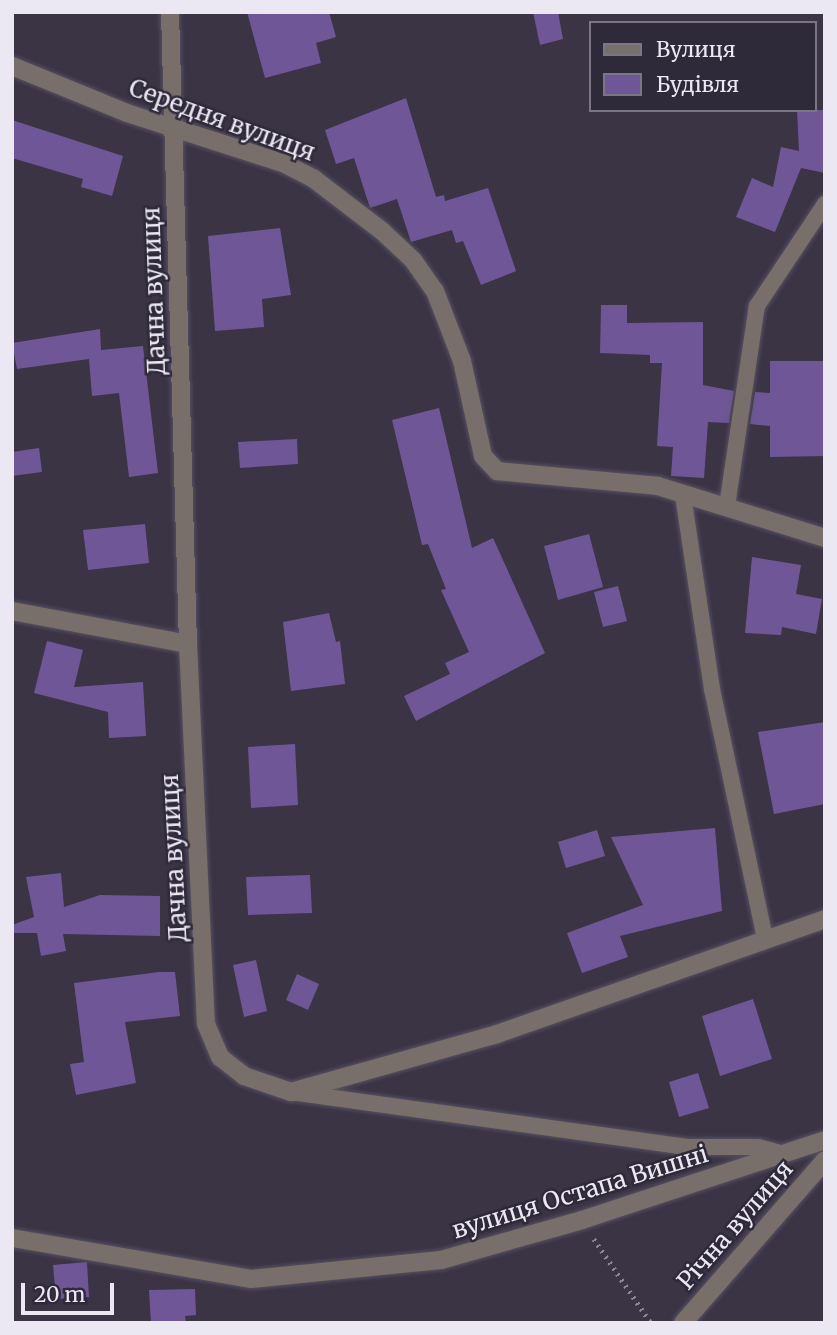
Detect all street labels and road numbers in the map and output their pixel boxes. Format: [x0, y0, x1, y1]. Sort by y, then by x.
street label: Середня вулиця [125, 73, 319, 167]
street label: Дачна вулиця [137, 206, 171, 376]
street label: Дачна вулиця [155, 773, 193, 943]
street label: вулиця Остапа Вишні [449, 1139, 711, 1245]
street label: Річна вулиця [671, 1155, 799, 1295]

